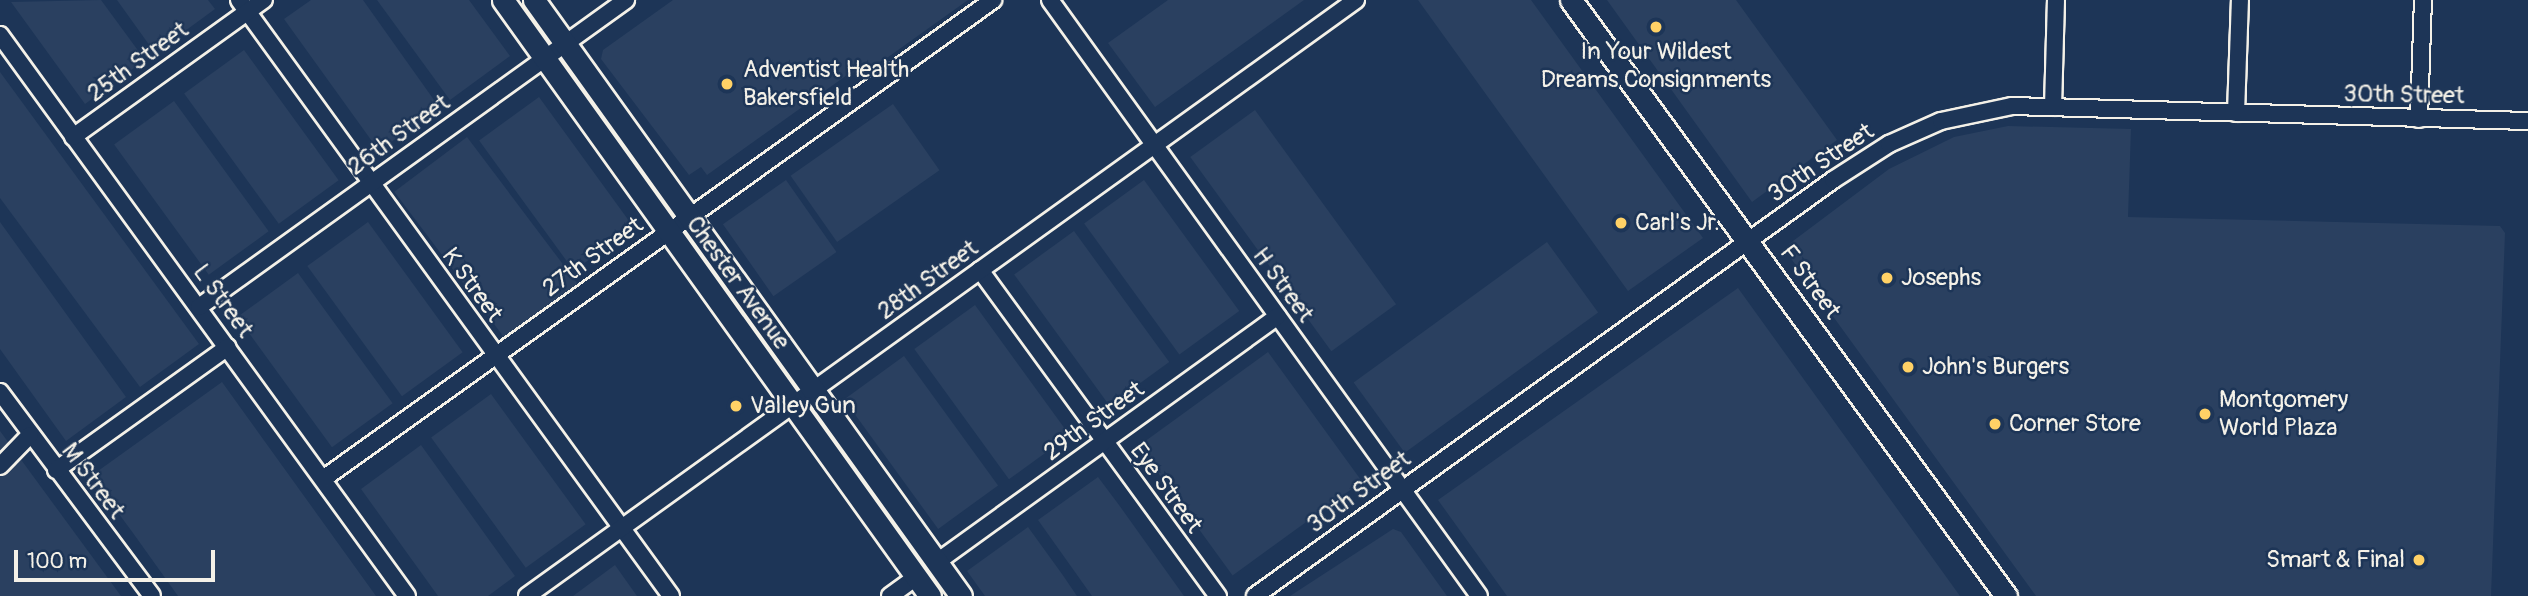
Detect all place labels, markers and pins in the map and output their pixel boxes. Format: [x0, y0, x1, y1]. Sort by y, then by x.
marker: In Your Wildest Dreams Consignments [1648, 19, 1664, 35]
place label: In Your Wildest Dreams Consignments [1541, 38, 1771, 94]
place label: Adventist Health Bakersfield [743, 56, 909, 112]
marker: Adventist Health Bakersfield [717, 74, 737, 94]
place label: Carl's Jr. [1635, 209, 1720, 237]
marker: Carl's Jr. [1613, 215, 1629, 231]
place label: Josephs [1901, 264, 1981, 292]
marker: Josephs [1879, 270, 1895, 286]
place label: John's Burgers [1922, 353, 2069, 381]
marker: John's Burgers [1900, 359, 1916, 375]
place label: Montgomery World Plaza [2219, 386, 2348, 442]
place label: Valley Gun [750, 392, 856, 420]
marker: Valley Gun [728, 398, 744, 414]
marker: Montgomery World Plaza [2197, 406, 2213, 422]
place label: Corner Store [2009, 410, 2141, 438]
marker: Corner Store [1987, 416, 2003, 432]
place label: Smart & Final [2266, 546, 2405, 574]
marker: Smart & Final [2411, 552, 2427, 568]

